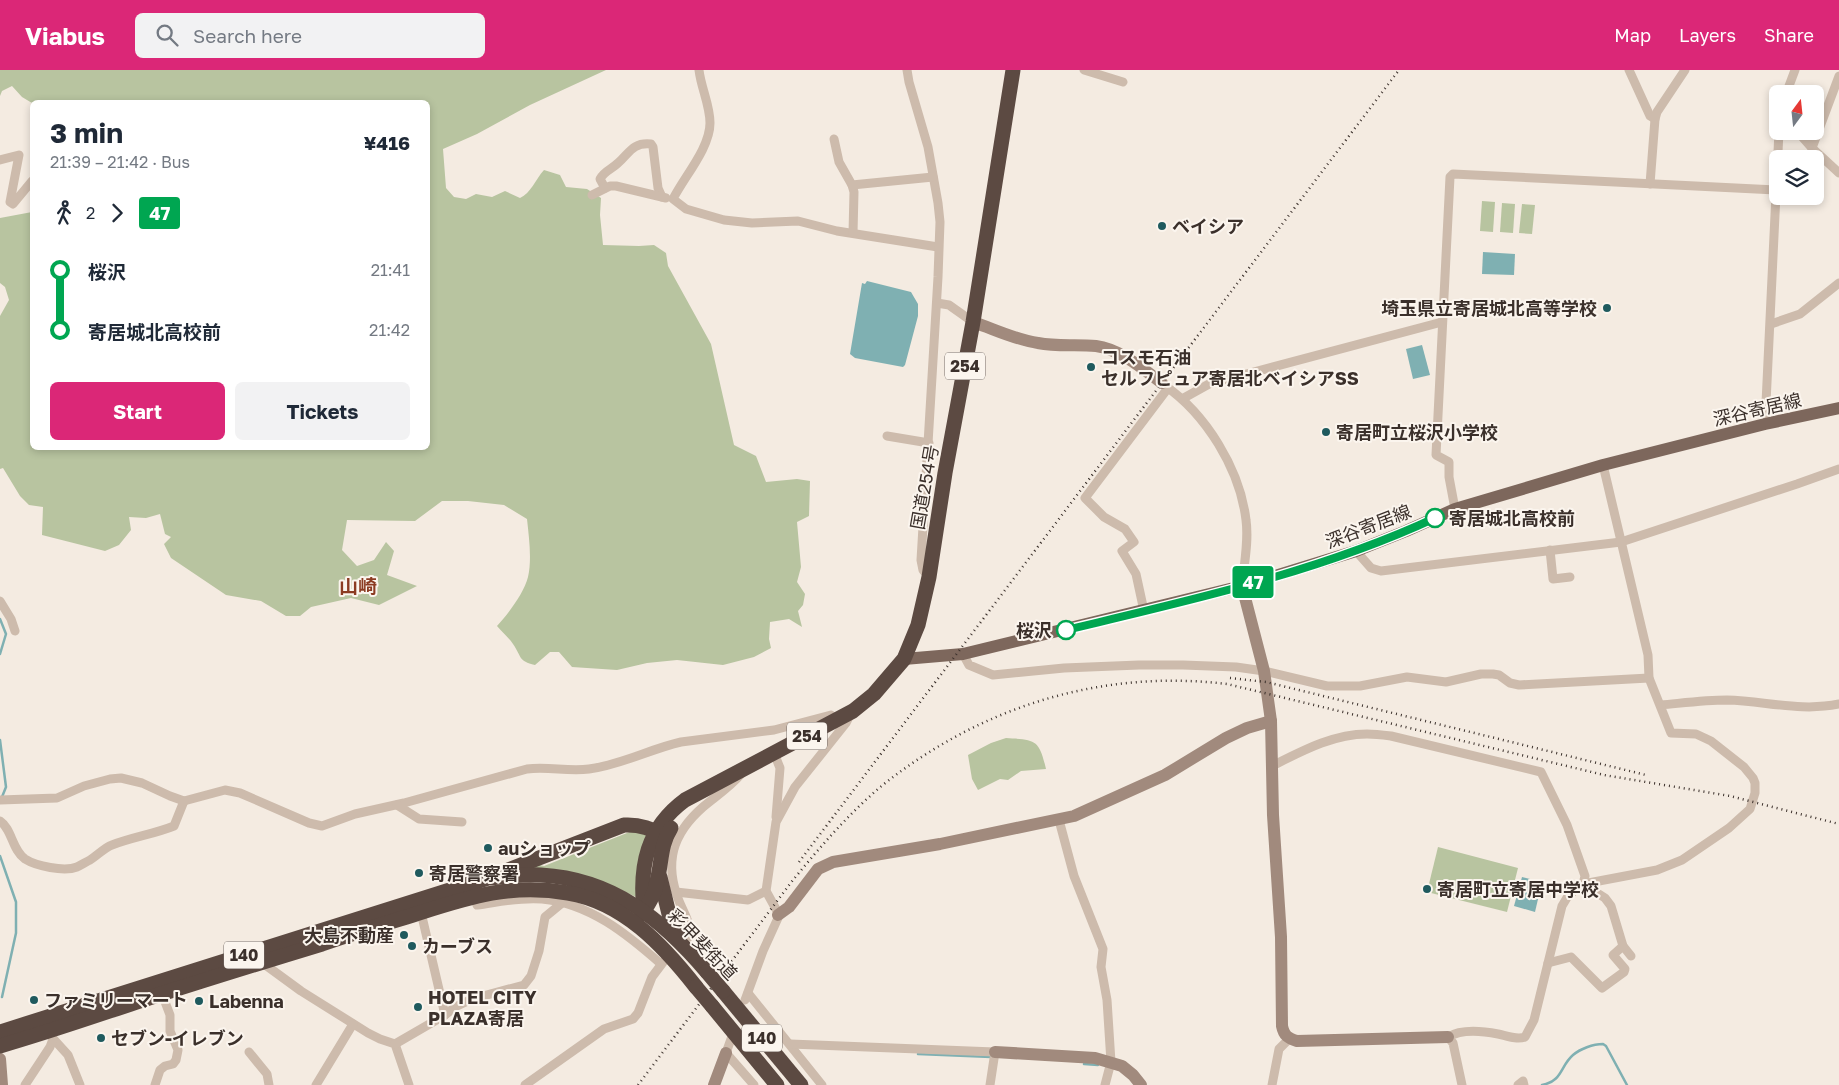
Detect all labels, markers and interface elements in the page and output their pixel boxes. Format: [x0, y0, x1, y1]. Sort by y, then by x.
search box [135, 13, 485, 58]
text: Viabus [25, 21, 105, 50]
icon: search [153, 21, 181, 49]
text: Search here [193, 24, 302, 47]
text: Map [1614, 24, 1651, 46]
text: Layers [1679, 24, 1736, 46]
text: Share [1764, 24, 1814, 46]
north arrow [1769, 85, 1824, 140]
map controls [1769, 85, 1824, 205]
text: 3 min [50, 116, 123, 149]
text: ¥416 [364, 131, 410, 154]
button: layers [1769, 150, 1824, 205]
text: 21:39 – 21:42 · Bus [50, 152, 190, 172]
icon: walk [50, 199, 78, 227]
icon: forward [103, 199, 131, 227]
text: 47 [149, 202, 170, 224]
text: 2 [86, 203, 95, 223]
place label: ベイシア [1172, 215, 1244, 237]
marker: ベイシア [1156, 220, 1168, 232]
text: 桜沢 [88, 260, 126, 283]
text: 21:41 [371, 260, 410, 280]
place label: 埼玉県立寄居城北高等学校 [1381, 297, 1597, 319]
marker: 埼玉県立寄居城北高等学校 [1601, 302, 1613, 314]
text: 寄居城北高校前 [88, 320, 221, 343]
text: 21:42 [369, 320, 410, 340]
place label: コスモ石油 セルフピュア寄居北ベイシアSS [1101, 346, 1359, 389]
road number: 254 [945, 352, 985, 380]
marker: コスモ石油 セルフピュア寄居北ベイシアSS [1085, 361, 1097, 373]
button: Start [50, 382, 225, 440]
button: Tickets [235, 382, 410, 440]
street label: 深谷寄居線 [1711, 388, 1803, 430]
place label: 寄居町立桜沢小学校 [1336, 421, 1498, 443]
marker: 寄居町立桜沢小学校 [1320, 426, 1332, 438]
street label: 国道254号 [906, 443, 942, 531]
street label: 深谷寄居線 [1322, 500, 1414, 552]
place label: 寄居城北高校前 [1449, 507, 1575, 529]
marker: 寄居城北高校前 [1425, 508, 1445, 528]
line badge: 47 [1230, 566, 1276, 598]
text: 47 [1242, 571, 1264, 593]
district label: 山崎 [339, 574, 377, 597]
place label: 桜沢 [1016, 619, 1052, 641]
marker: 桜沢 [1056, 620, 1076, 640]
road number: 254 [787, 722, 827, 749]
place label: auショップ [498, 837, 591, 859]
marker: auショップ [482, 842, 494, 854]
place label: 寄居警察署 [429, 862, 519, 884]
marker: 寄居警察署 [413, 867, 425, 879]
place label: 寄居町立寄居中学校 [1437, 878, 1599, 900]
marker: 寄居町立寄居中学校 [1421, 883, 1433, 895]
street label: 彩甲斐街道 [664, 904, 742, 984]
place label: 大島不動産 [304, 924, 394, 946]
marker: 大島不動産 [398, 929, 410, 941]
place label: カーブス [422, 935, 493, 957]
marker: カーブス [406, 940, 418, 952]
road number: 140 [224, 942, 264, 968]
place label: HOTEL CITY PLAZA寄居 [428, 986, 537, 1029]
place label: ファミリーマート [44, 989, 188, 1011]
place label: Labenna [209, 990, 284, 1012]
marker: ファミリーマート [28, 994, 40, 1006]
marker: Labenna [193, 995, 205, 1007]
marker: HOTEL CITY PLAZA寄居 [412, 1001, 424, 1013]
road number: 140 [742, 1024, 782, 1051]
place label: セブン-イレブン [111, 1027, 244, 1049]
marker: セブン-イレブン [95, 1032, 107, 1044]

